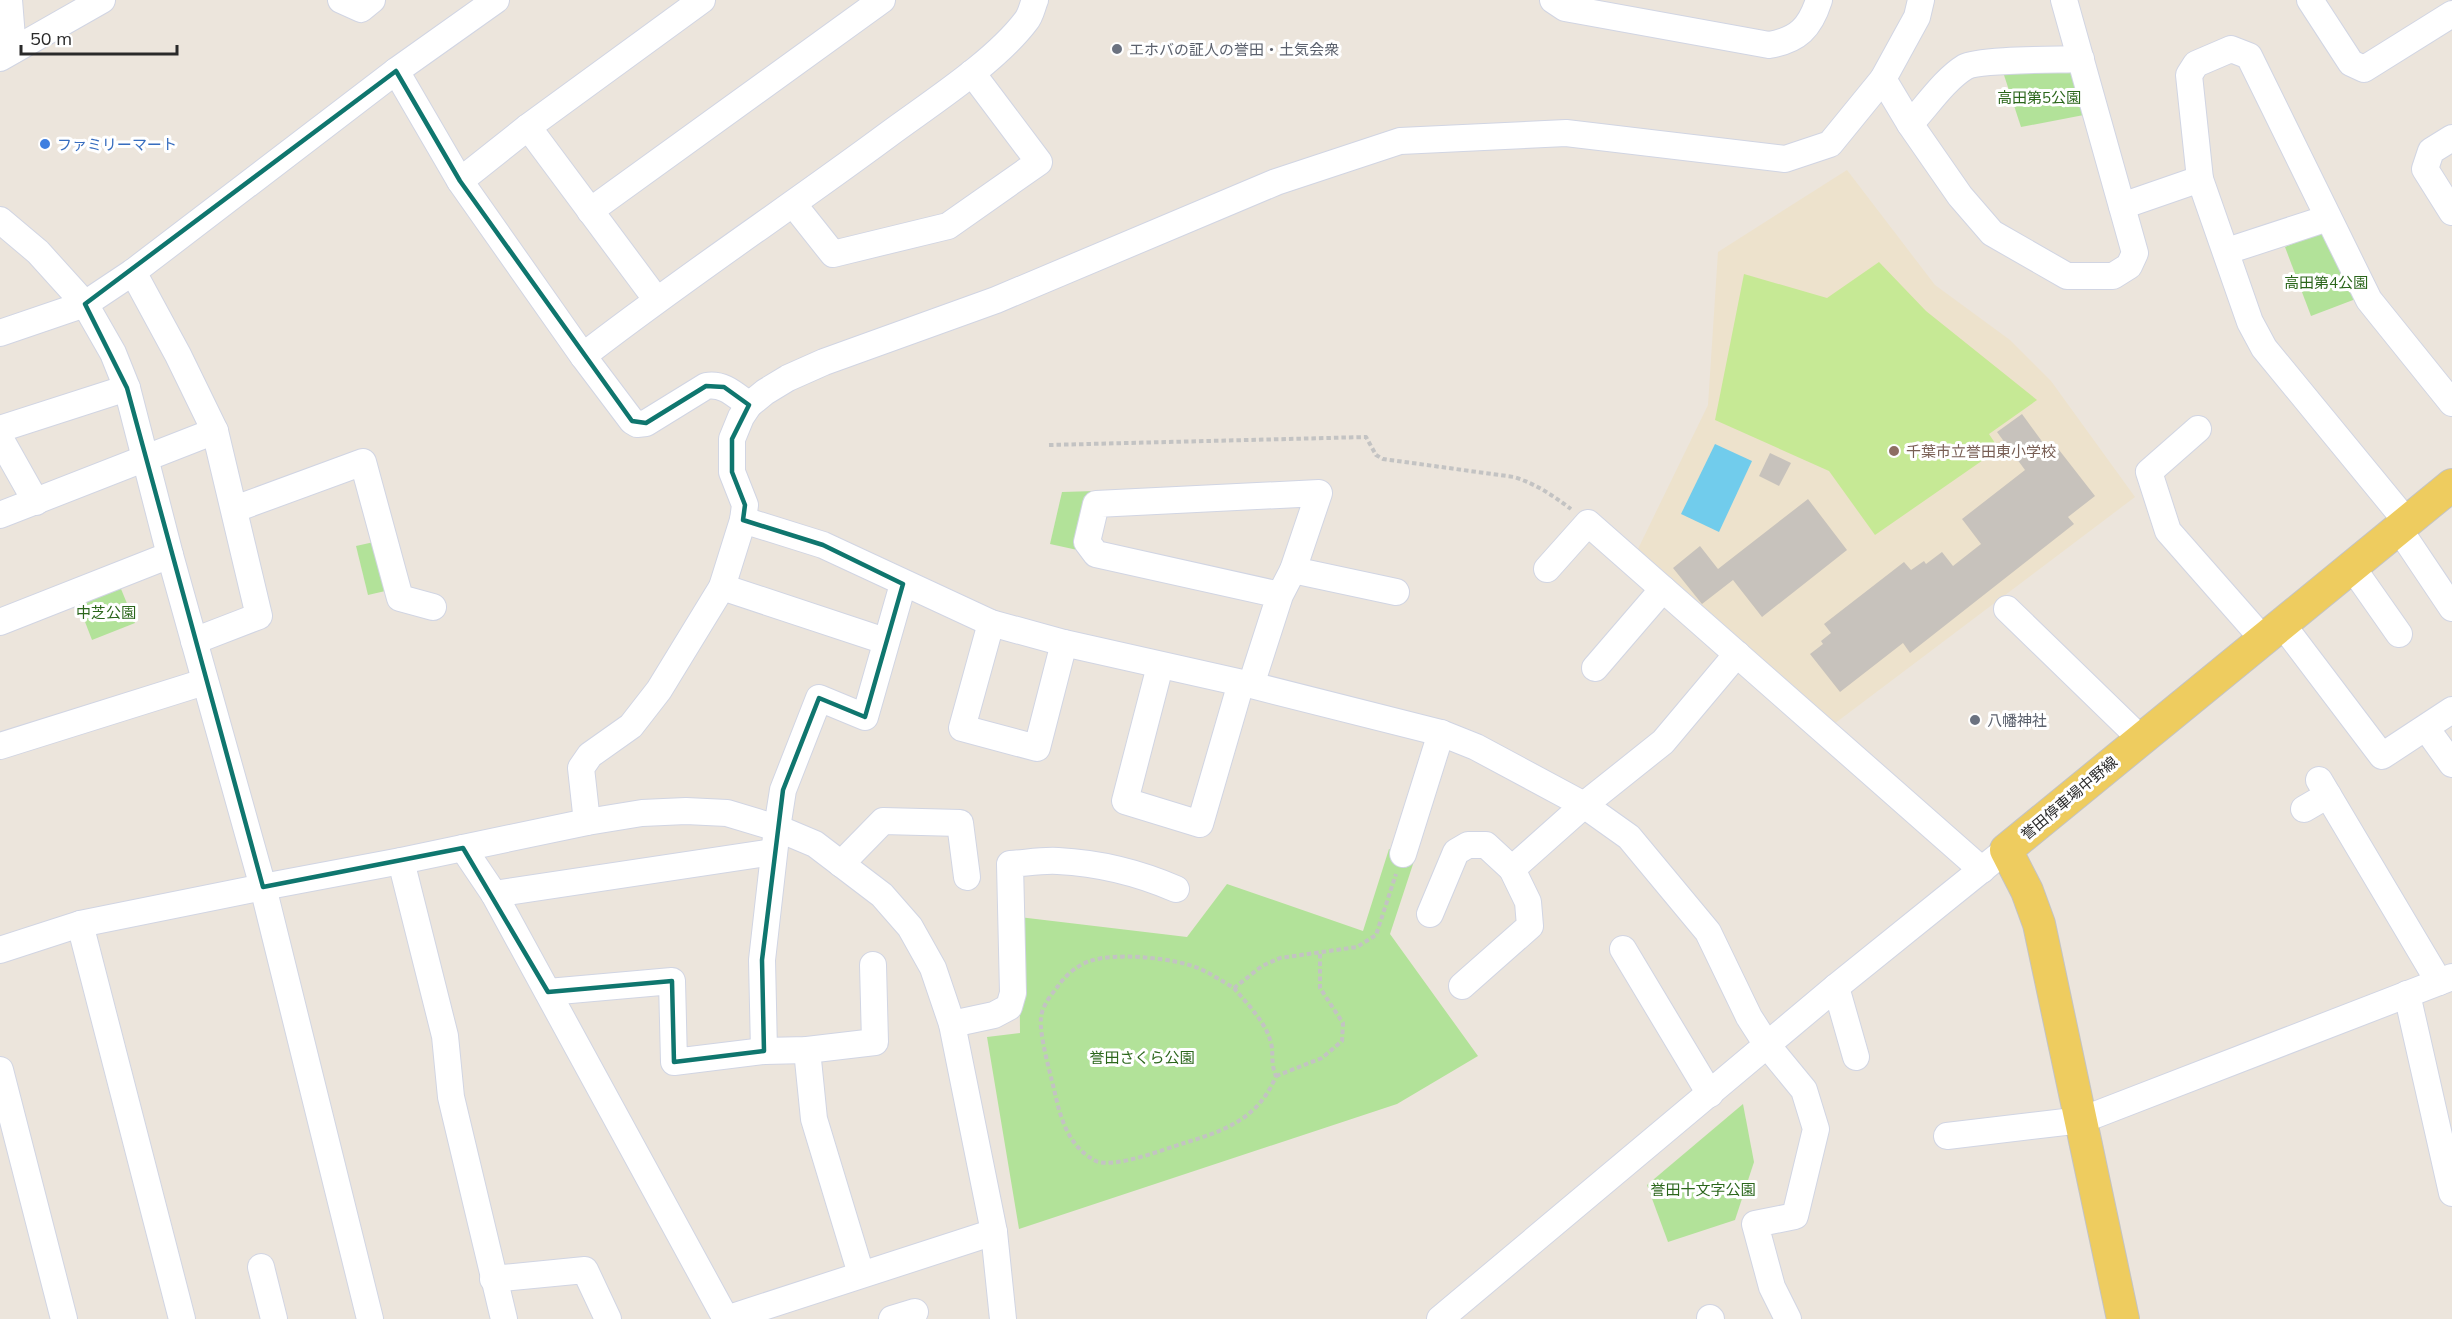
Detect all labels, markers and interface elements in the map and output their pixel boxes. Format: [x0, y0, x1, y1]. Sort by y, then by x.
scale bar [21, 18, 177, 56]
text: 50 m [30, 27, 72, 50]
place label: エホバの証人の誉田・土気会衆 [1129, 40, 1339, 59]
marker: エホバの証人の誉田・土気会衆 [1110, 42, 1124, 56]
park label: 高田第5公園 [1997, 88, 2081, 107]
place label: ファミリーマート [57, 135, 177, 154]
marker: ファミリーマート [38, 137, 52, 151]
park label: 高田第4公園 [2284, 273, 2368, 292]
place label: 千葉市立誉田東小学校 [1906, 442, 2056, 461]
marker: 千葉市立誉田東小学校 [1887, 444, 1901, 458]
park label: 中芝公園 [76, 603, 136, 622]
place label: 八幡神社 [1987, 711, 2047, 730]
marker: 八幡神社 [1968, 713, 1982, 727]
street label: 誉田停車場中野線 [2017, 752, 2121, 844]
park label: 誉田さくら公園 [1089, 1048, 1195, 1067]
park label: 誉田十文字公園 [1650, 1180, 1756, 1199]

